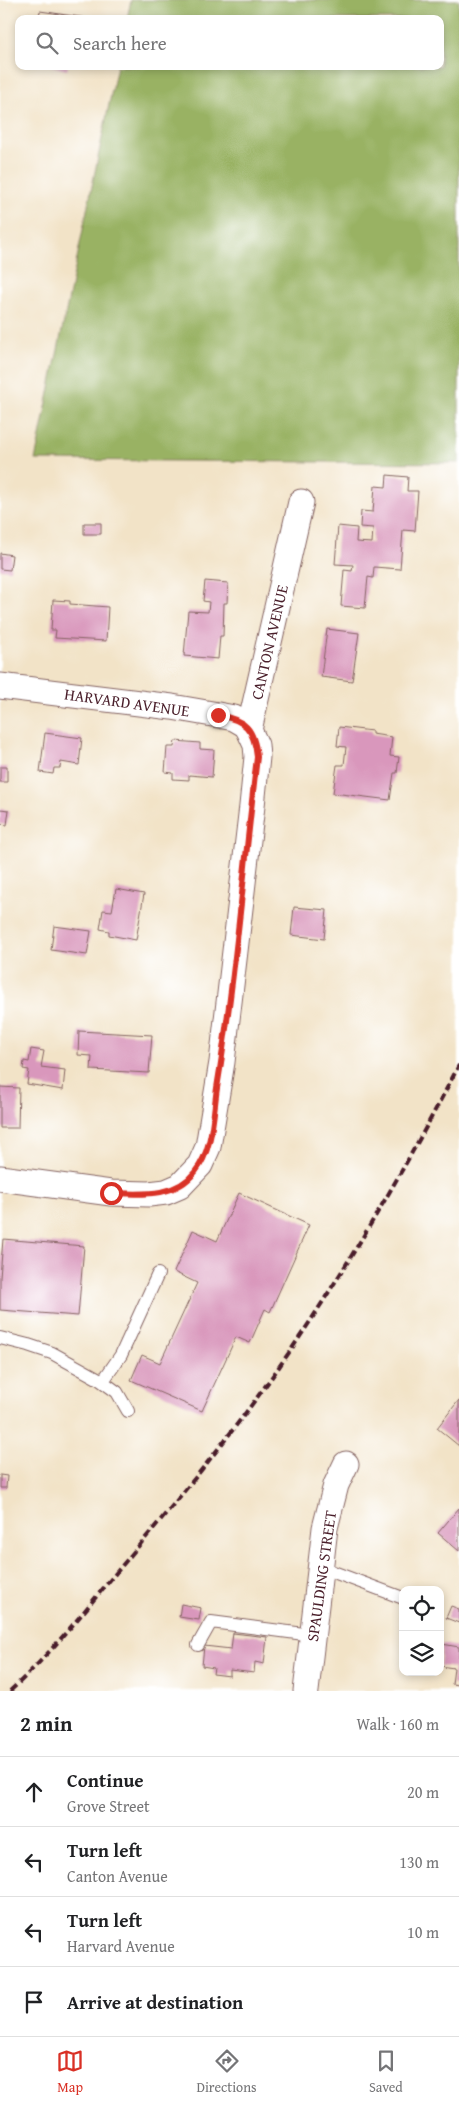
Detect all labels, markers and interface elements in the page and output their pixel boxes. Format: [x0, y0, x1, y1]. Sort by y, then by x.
search box [15, 15, 444, 70]
icon: search [33, 29, 61, 57]
text: Search here [73, 29, 167, 57]
street label: CANTON AVENUE [244, 582, 294, 702]
street label: HARVARD AVENUE [63, 681, 191, 723]
route end [207, 704, 230, 727]
route start [100, 1182, 123, 1205]
street label: SPAULDING STREET [300, 1509, 342, 1643]
map controls [399, 1586, 444, 1676]
button: locate [399, 1586, 444, 1631]
button: layers [399, 1631, 444, 1676]
text: 2 min [20, 1708, 72, 1739]
text: Walk · 160 m [356, 1712, 439, 1736]
text: Continue [67, 1766, 144, 1794]
icon: ahead [20, 1778, 48, 1806]
text: 20 m [407, 1780, 439, 1804]
text: Grove Street [67, 1794, 150, 1818]
text: Turn left [67, 1836, 142, 1864]
icon: left [20, 1848, 48, 1876]
text: 130 m [399, 1850, 439, 1874]
text: Canton Avenue [67, 1864, 168, 1888]
text: Turn left [67, 1906, 142, 1934]
icon: left [20, 1918, 48, 1946]
text: 10 m [407, 1920, 439, 1944]
text: Harvard Avenue [67, 1934, 175, 1958]
icon: arrive [20, 1988, 48, 2016]
text: Arrive at destination [67, 1988, 243, 2016]
tab: Map [56, 2047, 84, 2097]
tab: Directions [196, 2047, 257, 2097]
tab: Saved [369, 2047, 403, 2097]

